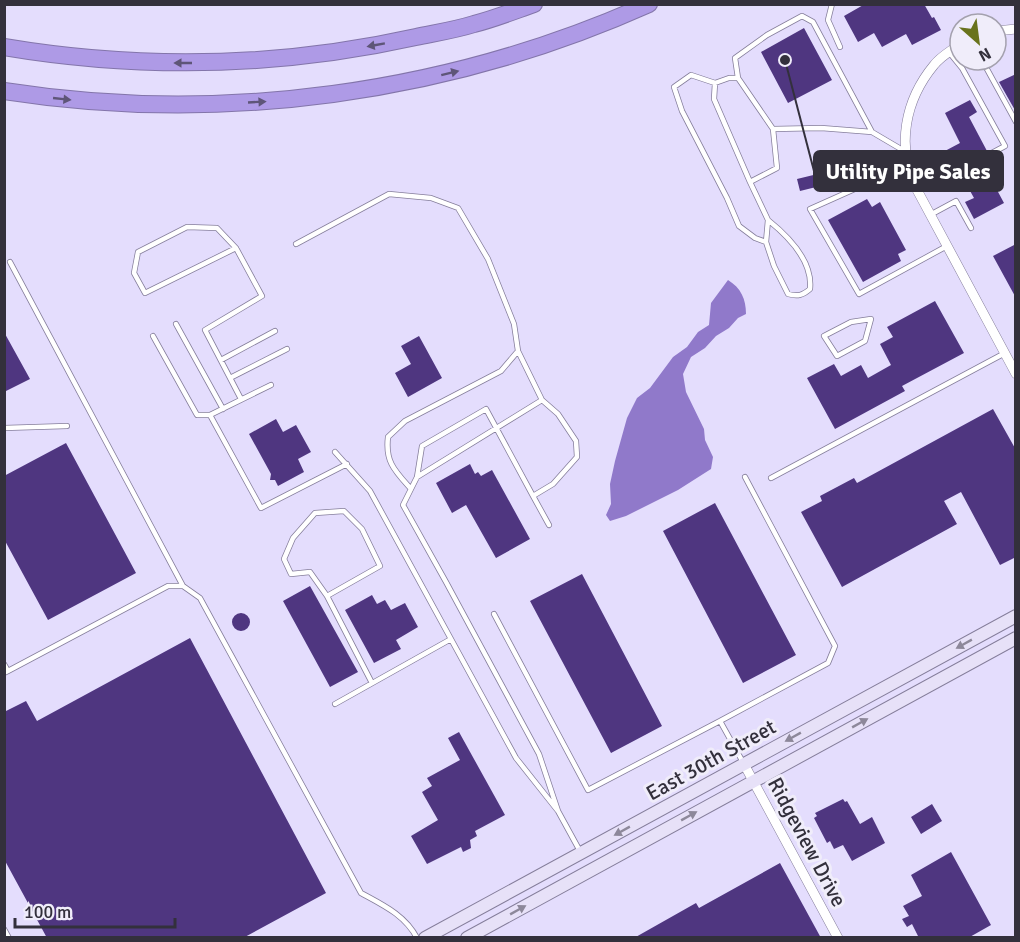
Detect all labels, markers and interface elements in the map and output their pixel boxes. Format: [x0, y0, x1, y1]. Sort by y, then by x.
north arrow [948, 12, 1008, 72]
one-way arrow [366, 41, 385, 50]
text: N [975, 43, 994, 66]
one-way arrow [173, 58, 192, 67]
one-way arrow [441, 67, 459, 77]
one-way arrow [53, 94, 72, 104]
one-way arrow [248, 97, 267, 107]
callout: Utility Pipe Sales [814, 151, 1003, 191]
text: Utility Pipe Sales [826, 158, 991, 185]
one-way arrow [955, 639, 972, 649]
street label: East 30th Street [642, 714, 780, 806]
one-way arrow [852, 718, 869, 728]
one-way arrow [784, 732, 801, 742]
street label: Ridgeview Drive [762, 773, 852, 911]
one-way arrow [681, 811, 698, 821]
one-way arrow [613, 826, 630, 836]
scale bar [15, 891, 176, 929]
text: 100 m [24, 901, 71, 923]
one-way arrow [510, 905, 527, 915]

